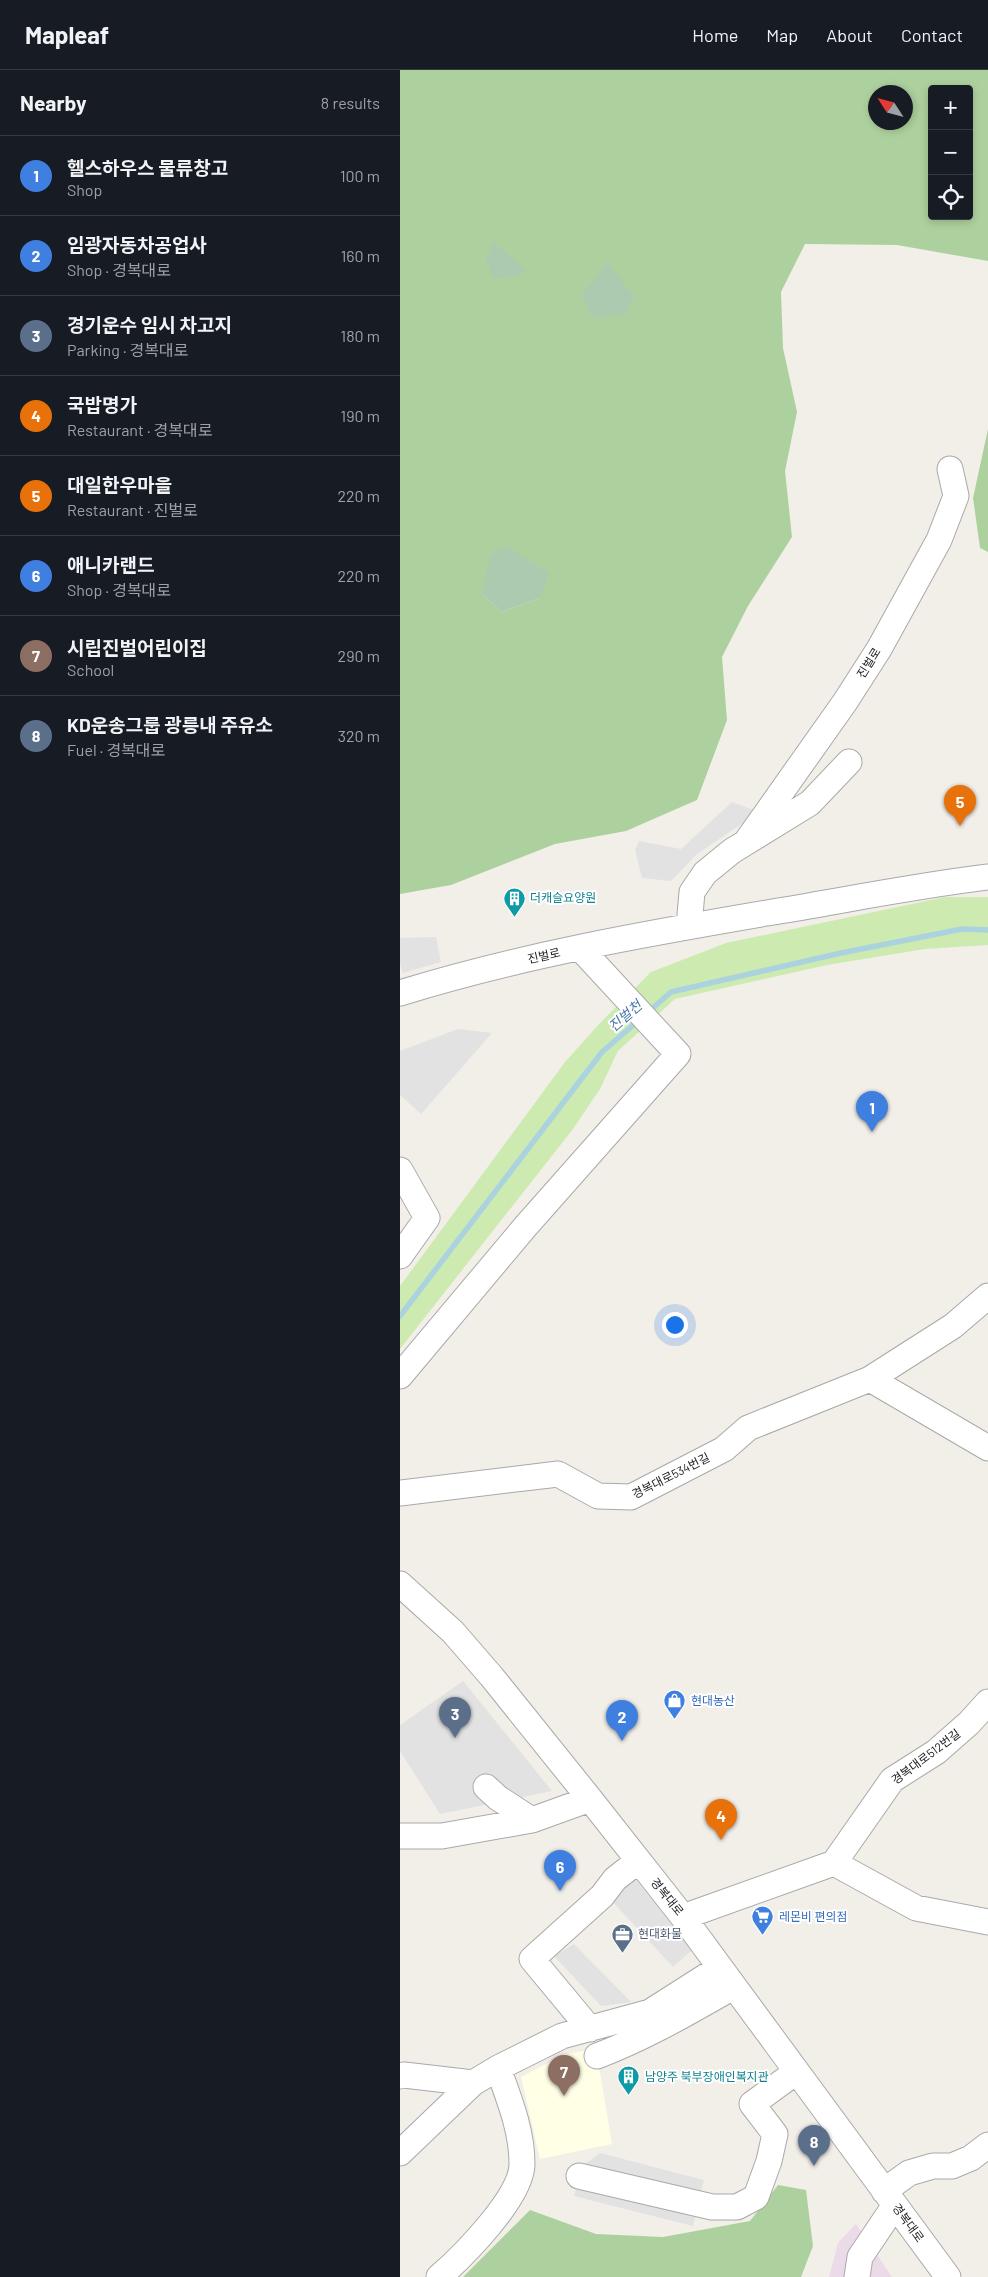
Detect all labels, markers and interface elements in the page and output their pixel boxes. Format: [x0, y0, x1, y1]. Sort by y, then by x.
text: Mapleaf [25, 20, 109, 49]
text: Home [692, 24, 738, 46]
text: Map [766, 24, 798, 46]
text: About [826, 24, 873, 46]
text: Contact [901, 24, 963, 46]
north arrow [868, 85, 913, 130]
map controls [928, 85, 973, 220]
button: + [928, 85, 973, 130]
text: Nearby [20, 90, 86, 115]
text: 8 results [321, 93, 380, 112]
button: − [928, 130, 973, 175]
text: 헬스하우스 물류창고 [67, 156, 228, 179]
text: 1 [33, 166, 39, 185]
text: 100 m [340, 166, 380, 185]
button: locate [928, 175, 973, 220]
text: Shop [67, 180, 102, 199]
text: 임광자동차공업사 [67, 233, 207, 256]
text: 2 [32, 246, 40, 265]
text: 160 m [341, 246, 380, 265]
text: Shop · 경복대로 [67, 260, 171, 279]
text: 경기운수 임시 차고지 [67, 313, 232, 336]
text: 3 [32, 326, 40, 345]
text: 180 m [341, 326, 380, 345]
text: Parking · 경복대로 [67, 340, 188, 359]
text: 국밥명가 [67, 393, 137, 416]
text: 4 [31, 406, 41, 425]
text: 190 m [341, 406, 380, 425]
text: Restaurant · 경복대로 [67, 420, 212, 439]
text: 대일한우마을 [67, 473, 172, 496]
text: 5 [32, 486, 40, 505]
text: 220 m [337, 486, 380, 505]
text: Restaurant · 진벌로 [67, 500, 198, 519]
text: 애니카랜드 [67, 553, 154, 576]
text: 6 [32, 566, 40, 585]
text: 220 m [337, 566, 380, 585]
text: Shop · 경복대로 [67, 580, 171, 599]
text: 시립진벌어린이집 [67, 636, 207, 659]
street label: 진벌로 [853, 645, 883, 680]
text: 7 [32, 646, 40, 665]
text: 290 m [338, 646, 380, 665]
text: School [67, 660, 114, 679]
text: KD운송그룹 광릉내 주유소 [67, 713, 273, 736]
text: 8 [32, 726, 40, 745]
text: 320 m [338, 726, 380, 745]
text: Fuel · 경복대로 [67, 740, 165, 759]
pin: 5 [944, 785, 976, 826]
building icon: 더캐슬요양원 [502, 886, 526, 917]
place label: 더캐슬요양원 [530, 890, 596, 904]
street label: 진벌로 [526, 944, 561, 966]
water label: 진벌천 [605, 996, 646, 1035]
pin: 1 [856, 1091, 888, 1132]
your location [662, 1312, 688, 1338]
street label: 경복대로534번길 [629, 1450, 712, 1501]
shop icon: 현대농산 [663, 1689, 687, 1720]
place label: 현대농산 [691, 1693, 735, 1707]
pin: 3 [439, 1697, 471, 1738]
pin: 2 [606, 1700, 638, 1741]
street label: 경복대로512번길 [888, 1726, 963, 1787]
pin: 4 [705, 1799, 737, 1840]
pin: 6 [544, 1850, 576, 1891]
street label: 경복대로 [648, 1875, 687, 1918]
supermarket icon: 레몬비 편의점 [751, 1905, 775, 1936]
place label: 레몬비 편의점 [779, 1909, 848, 1923]
office icon: 현대화물 [610, 1922, 634, 1953]
place label: 현대화물 [638, 1926, 682, 1940]
pin: 7 [548, 2055, 580, 2096]
building icon: 남양주 북부장애인복지관 [617, 2065, 641, 2096]
place label: 남양주 북부장애인복지관 [645, 2069, 769, 2083]
pin: 8 [798, 2125, 830, 2166]
street label: 경복대로 [890, 2200, 927, 2244]

